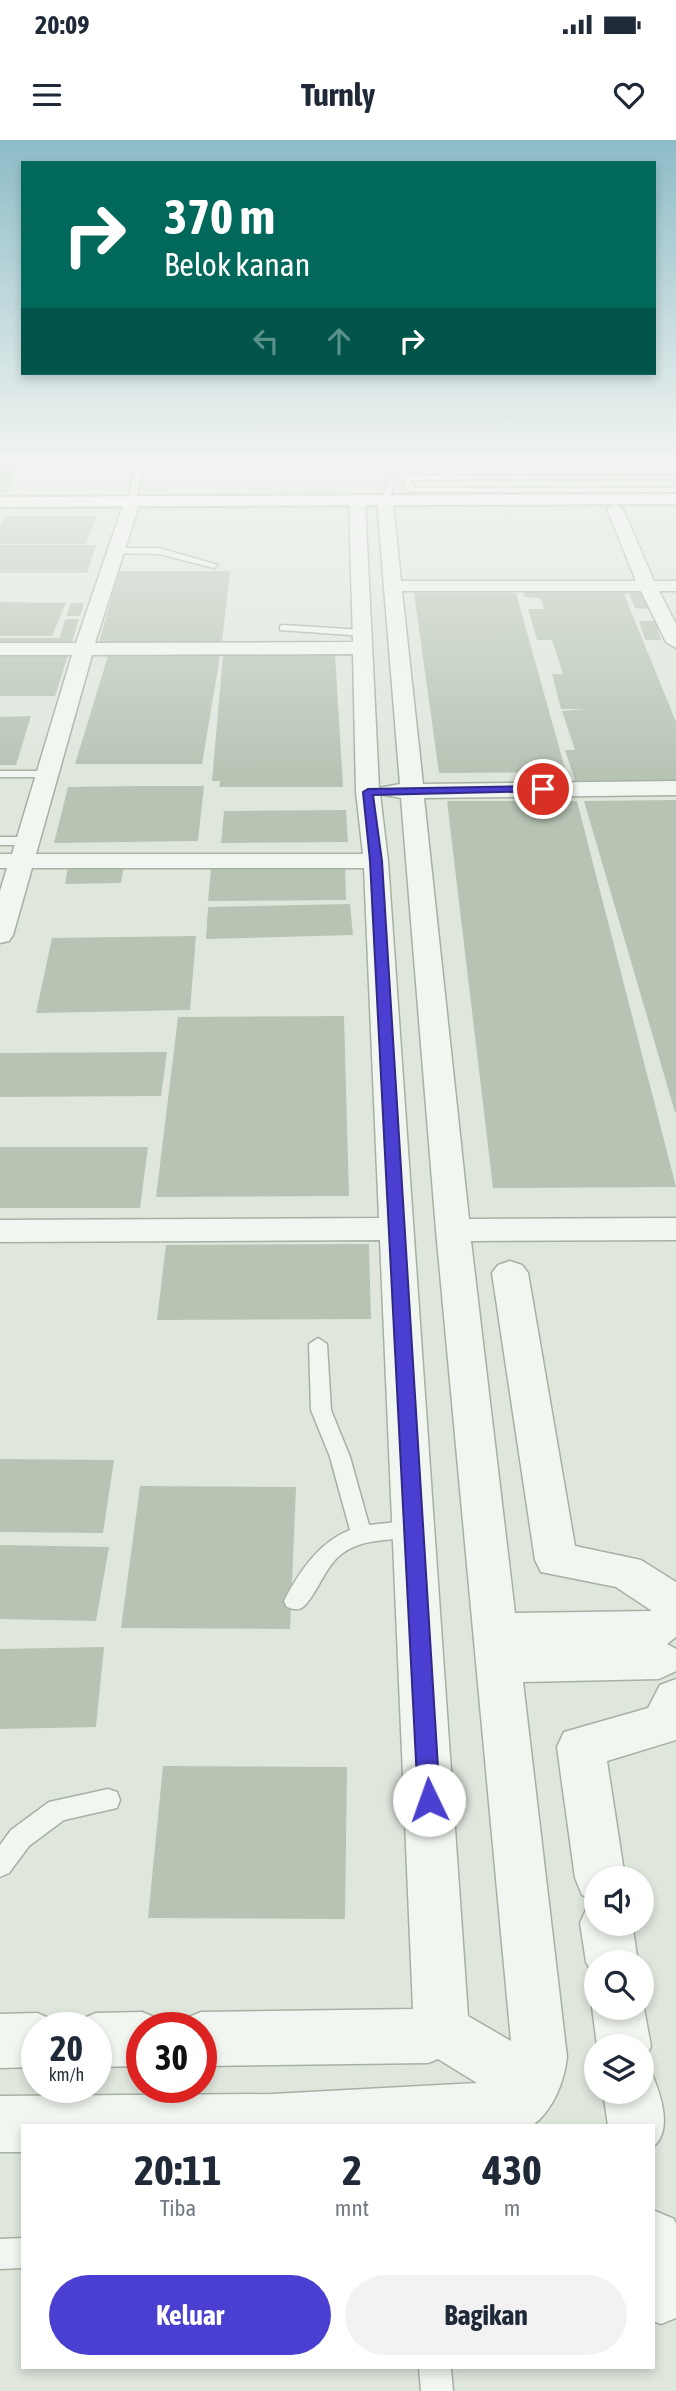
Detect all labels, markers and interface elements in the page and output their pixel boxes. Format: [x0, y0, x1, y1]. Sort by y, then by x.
text: 20:09 [35, 10, 90, 40]
icon: menu [28, 76, 66, 114]
text: Turnly [301, 76, 375, 113]
icon: heart [610, 76, 648, 114]
text: 370 m [164, 188, 275, 244]
icon: right [49, 189, 140, 280]
text: Belok kanan [164, 246, 310, 283]
icon: left [247, 322, 285, 360]
icon: ahead [320, 322, 358, 360]
icon: right [393, 322, 431, 360]
pin [513, 759, 573, 819]
icon: arrive [524, 770, 562, 808]
position arrow [392, 1763, 466, 1837]
map controls [584, 1866, 654, 2104]
button: sound [584, 1866, 654, 1936]
button: search [584, 1950, 654, 2020]
speed limit sign: 30 [126, 2012, 217, 2103]
text: 20 [50, 2028, 83, 2068]
button: layers [584, 2034, 654, 2104]
text: km/h [49, 2064, 84, 2085]
text: 20:11 [134, 2146, 222, 2194]
text: 2 [342, 2146, 362, 2194]
text: 430 [482, 2146, 542, 2194]
text: Tiba [160, 2195, 196, 2221]
text: mnt [335, 2195, 369, 2221]
text: m [504, 2195, 520, 2221]
button: Keluar [49, 2275, 331, 2355]
button: Bagikan [345, 2275, 627, 2355]

